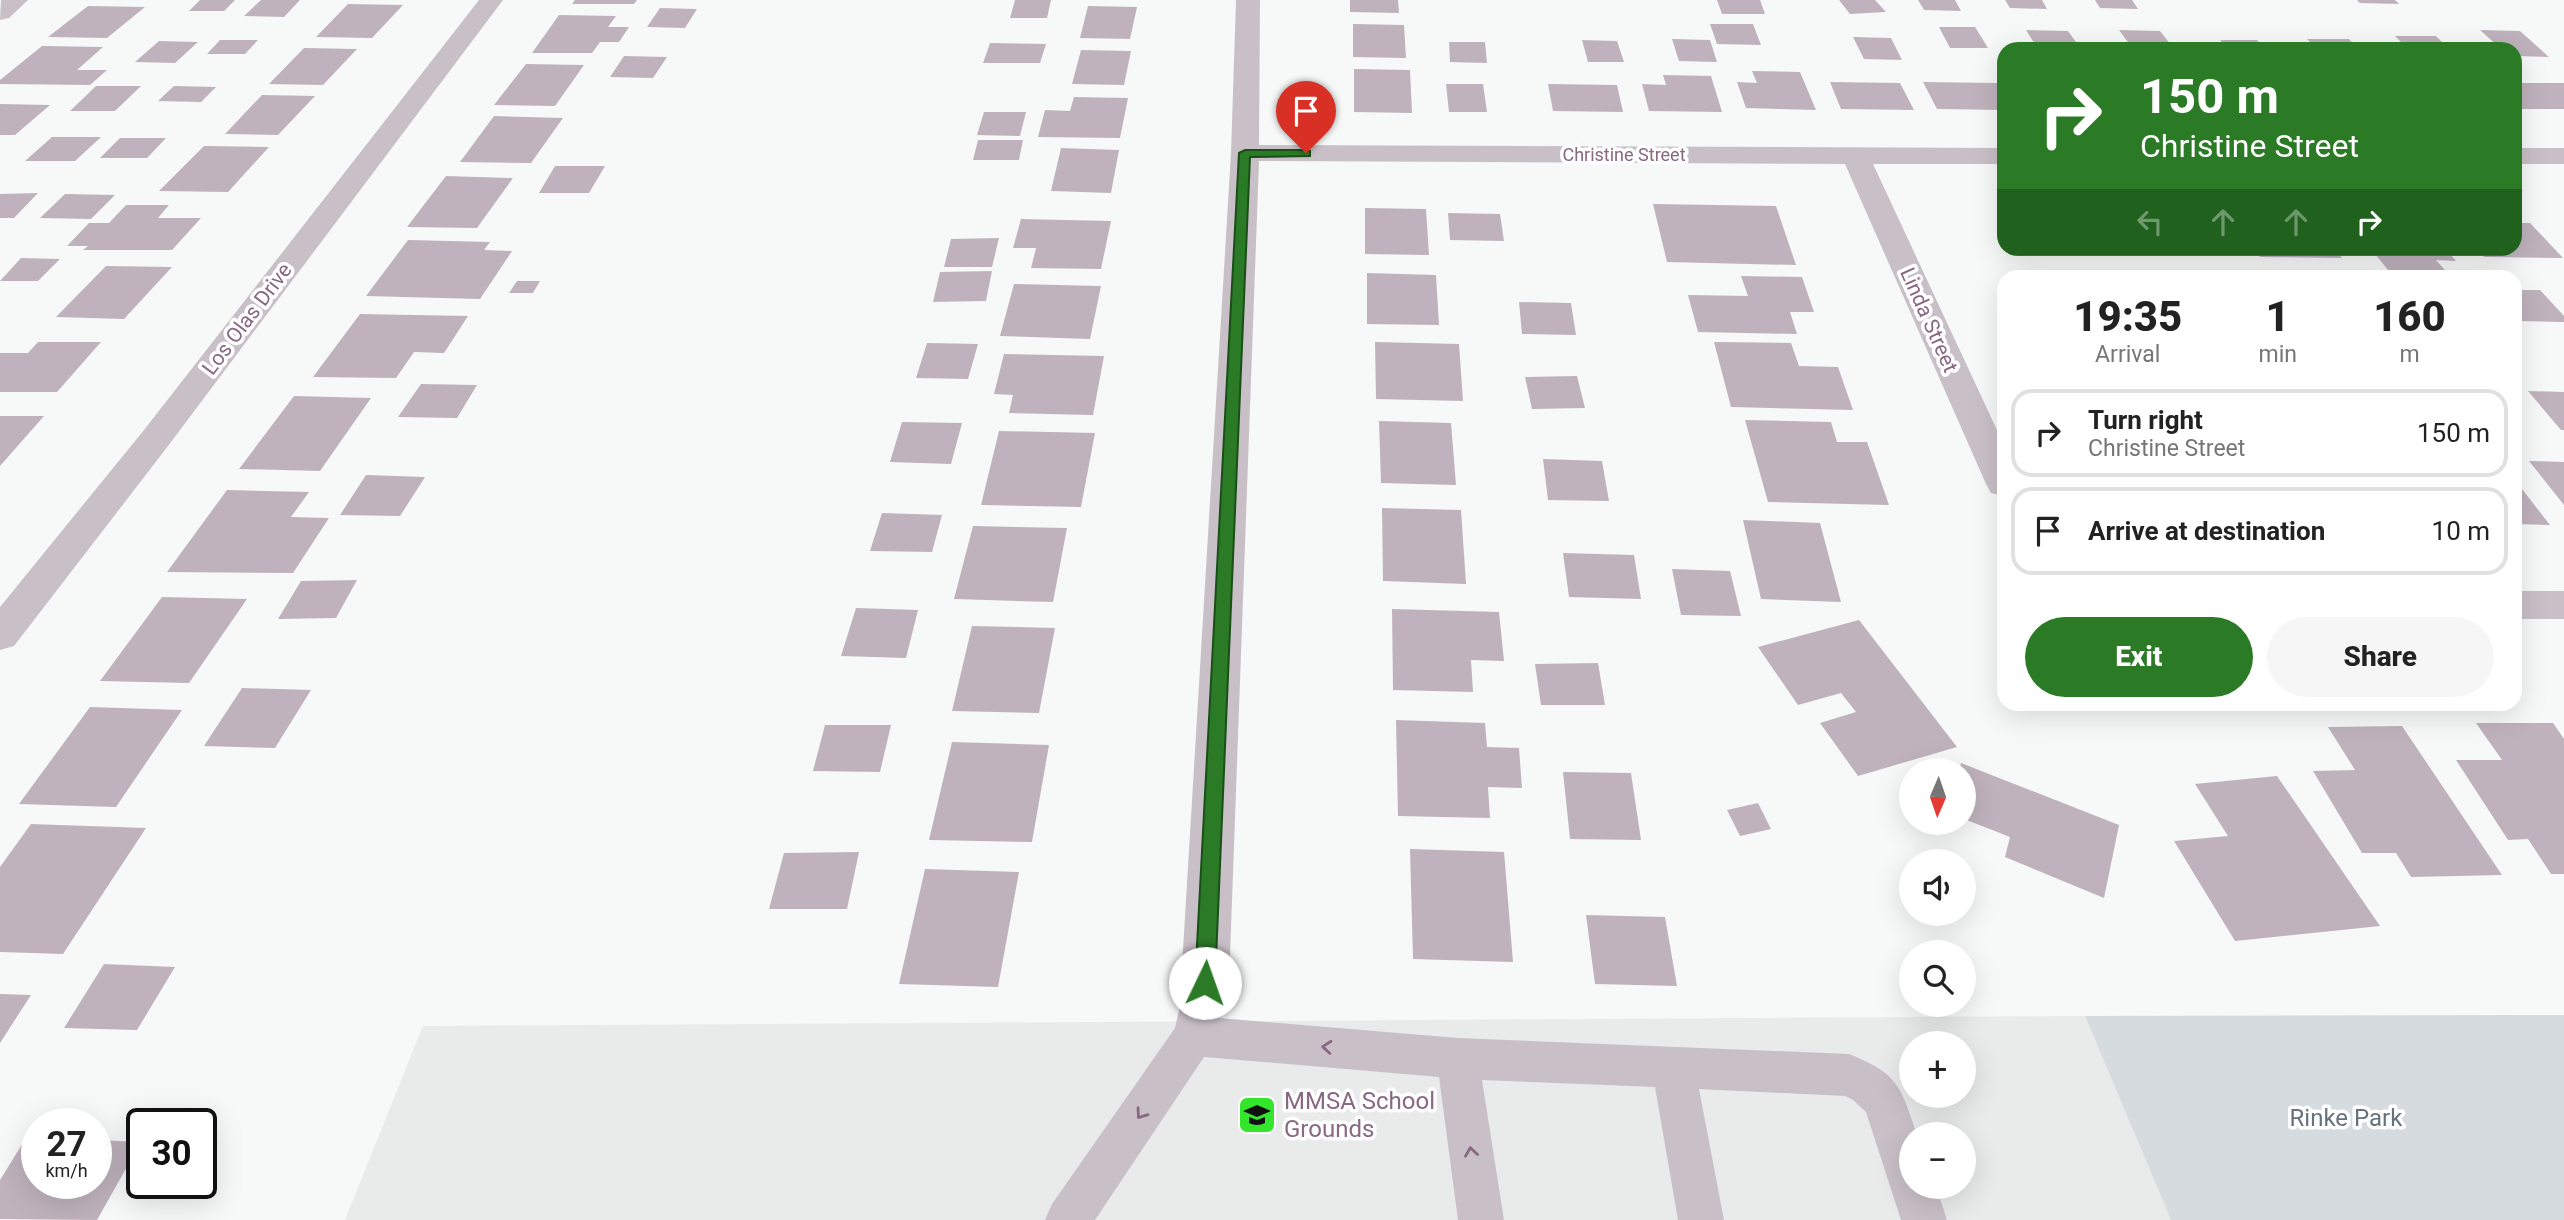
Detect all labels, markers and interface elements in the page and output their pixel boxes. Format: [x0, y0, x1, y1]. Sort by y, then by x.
text: 150 m [2140, 68, 2279, 125]
icon: right [2025, 70, 2116, 161]
pin [1276, 81, 1336, 153]
icon: arrive [1287, 92, 1325, 130]
text: Christine Street [2140, 127, 2359, 165]
street label: Christine Street [1562, 144, 1686, 165]
icon: left [2131, 203, 2169, 241]
icon: ahead [2204, 203, 2242, 241]
icon: ahead [2277, 203, 2315, 241]
icon: right [2350, 203, 2388, 241]
street label: Los Olas Drive [197, 258, 297, 380]
street label: Linda Street [1895, 264, 1963, 376]
text: 19:35 [2073, 292, 2182, 341]
text: 1 [2266, 292, 2290, 341]
text: 160 [2373, 292, 2446, 341]
text: Arrival [2095, 341, 2160, 368]
text: min [2258, 341, 2297, 368]
text: m [2399, 341, 2420, 368]
text: Turn right [2088, 405, 2203, 435]
icon: right [2029, 414, 2067, 452]
text: 150 m [2417, 418, 2490, 448]
text: Christine Street [2088, 435, 2245, 462]
icon: arrive [2029, 512, 2067, 550]
text: Arrive at destination [2088, 516, 2325, 546]
text: 10 m [2432, 516, 2490, 546]
button: Exit [2025, 617, 2253, 697]
button: Share [2267, 617, 2494, 697]
north arrow [1899, 758, 1976, 835]
map controls [1899, 758, 1976, 1199]
button: sound [1899, 849, 1976, 926]
button: search [1899, 940, 1976, 1017]
position arrow [1168, 946, 1242, 1020]
button: + [1899, 1031, 1976, 1108]
one-way arrow [1321, 1040, 1332, 1055]
place label: MMSA School Grounds [1284, 1087, 1435, 1143]
school or university icon: MMSA School Grounds [1236, 1094, 1278, 1136]
park label: Rinke Park [2290, 1104, 2403, 1132]
one-way arrow [1137, 1106, 1149, 1119]
speed limit sign: 30 [126, 1108, 217, 1199]
button: − [1899, 1122, 1976, 1199]
text: 27 [46, 1124, 87, 1165]
one-way arrow [1464, 1147, 1479, 1158]
text: km/h [45, 1160, 88, 1181]

